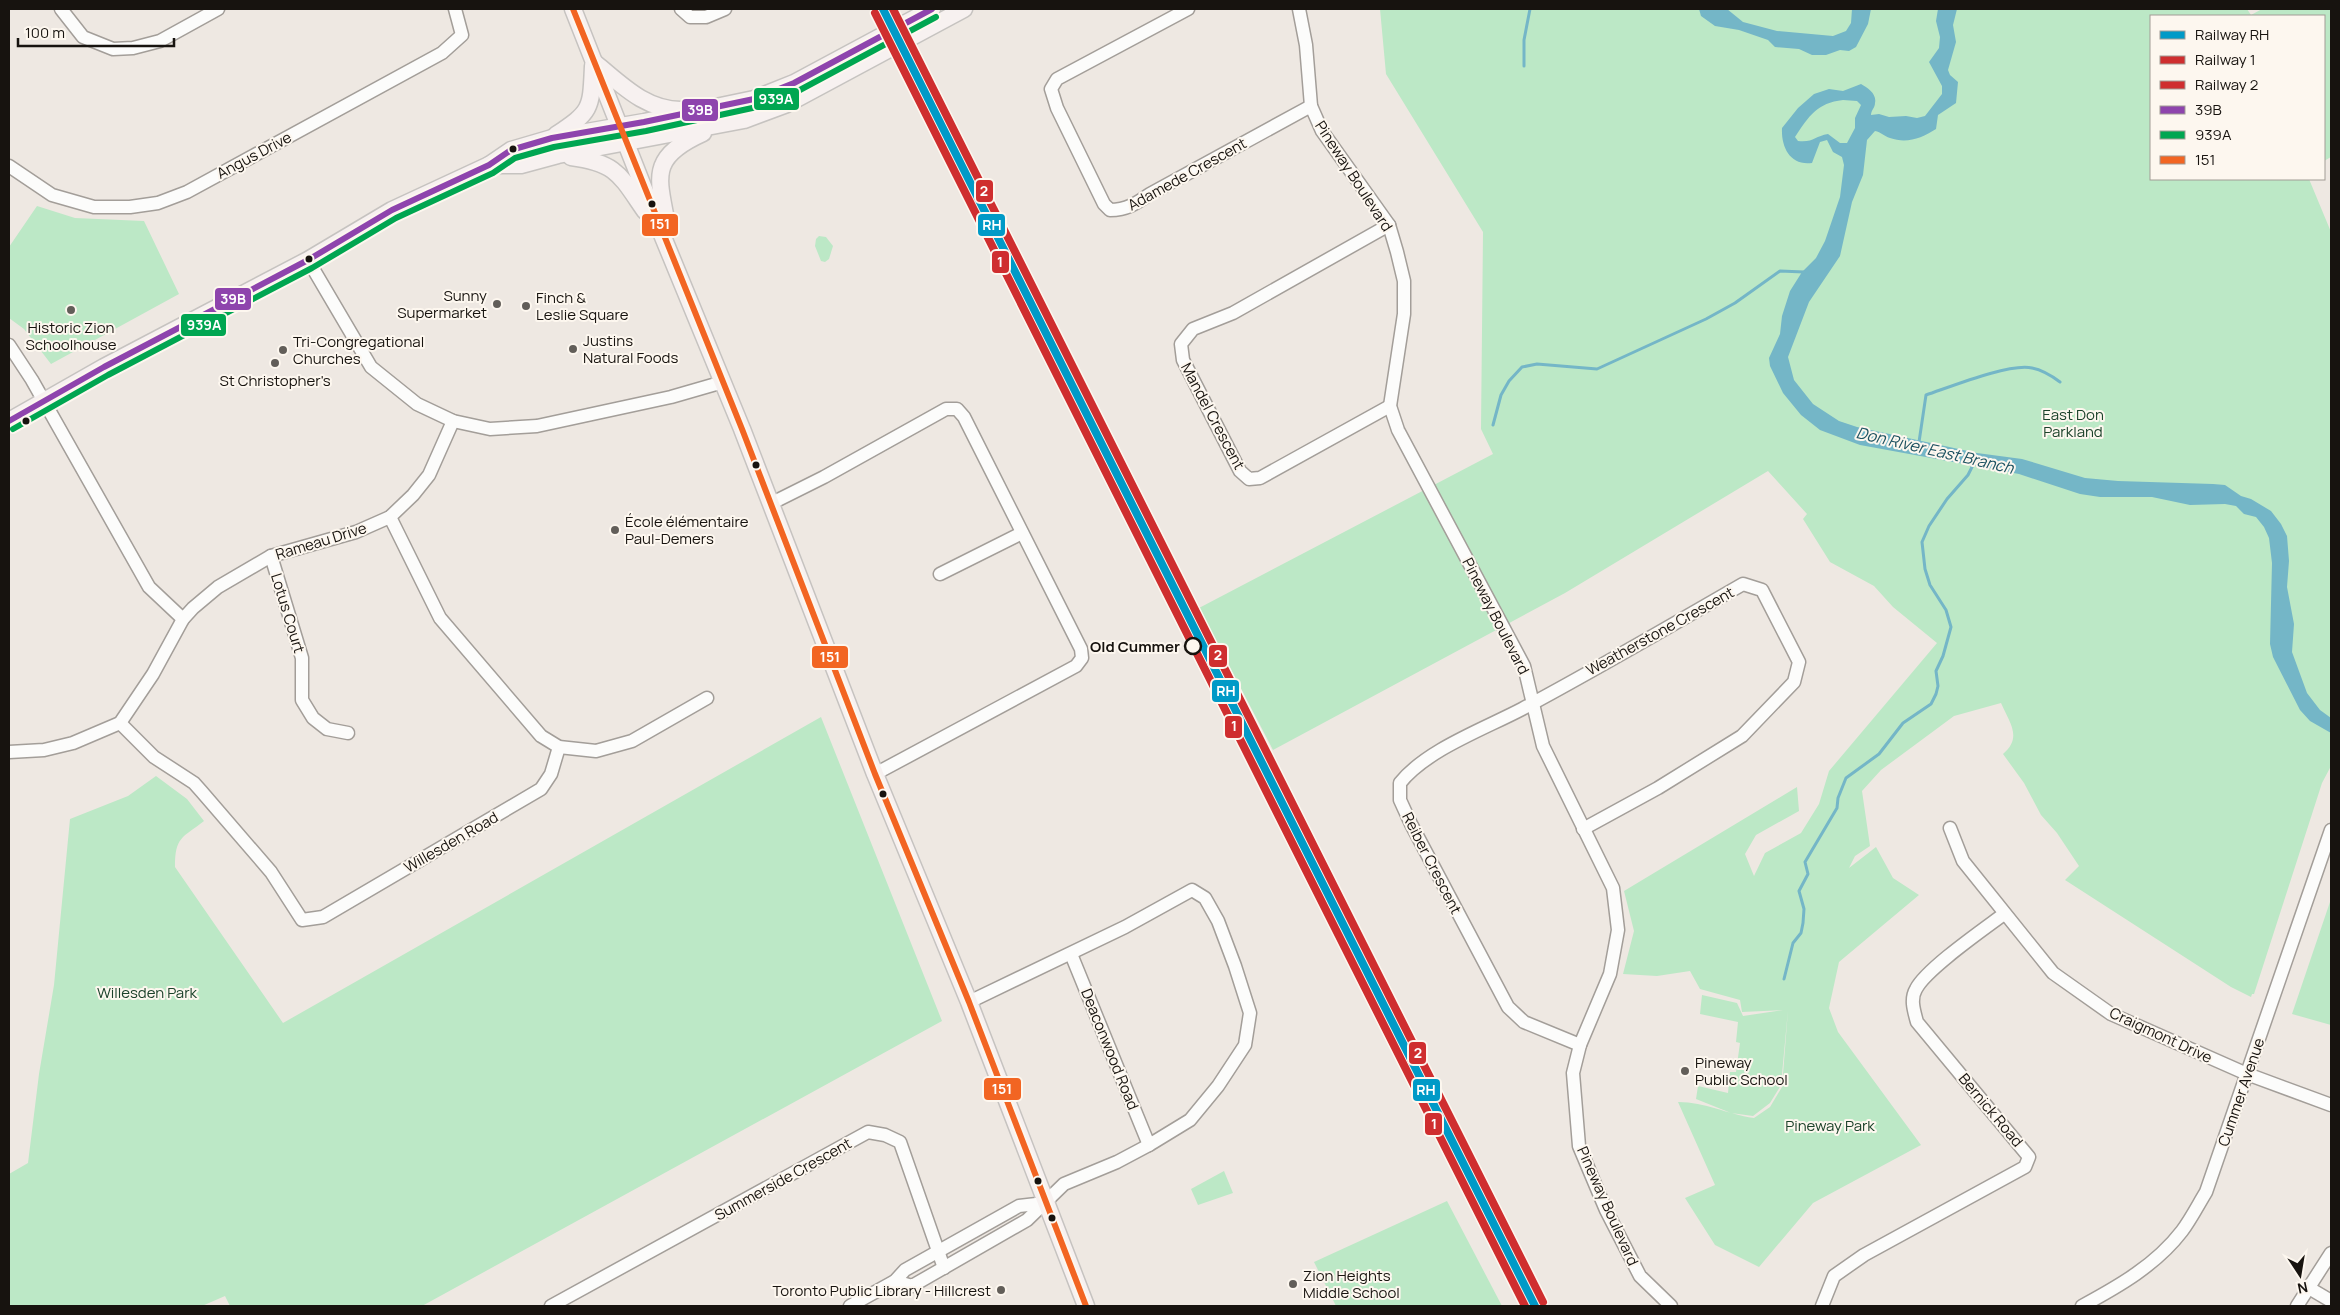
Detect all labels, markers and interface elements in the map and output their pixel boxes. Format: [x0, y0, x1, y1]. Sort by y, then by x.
scale bar [18, 15, 174, 47]
legend [2150, 15, 2325, 180]
text: 100 m [25, 22, 65, 43]
text: Railway RH [2195, 24, 2269, 45]
text: Railway 1 [2195, 49, 2256, 70]
text: Railway 2 [2195, 74, 2258, 95]
line badge: 939A [753, 87, 800, 111]
text: 939A [759, 89, 794, 108]
line badge: 39B [681, 98, 719, 122]
text: 39B [2195, 99, 2222, 120]
text: 39B [687, 100, 713, 119]
street label: Pineway Boulevard [1310, 116, 1398, 236]
text: 939A [2195, 124, 2232, 145]
street label: Angus Drive [213, 126, 295, 184]
street label: Adamede Crescent [1124, 133, 1250, 215]
unlabelled marker [508, 144, 518, 154]
text: 151 [2195, 149, 2215, 170]
line badge: 2 [975, 179, 994, 203]
text: 2 [980, 181, 988, 200]
unlabelled marker [647, 199, 657, 209]
line badge: 151 [641, 213, 679, 237]
line badge: RH [977, 213, 1006, 237]
text: 151 [650, 214, 670, 233]
text: RH [982, 215, 1002, 234]
line badge: 1 [991, 250, 1010, 274]
text: 1 [997, 252, 1003, 271]
unlabelled marker [304, 254, 314, 264]
place label: Sunny Supermarket [397, 285, 487, 323]
line badge: 39B [214, 287, 252, 311]
place label: Finch & Leslie Square [536, 287, 629, 325]
text: 39B [220, 289, 246, 308]
marker: Sunny Supermarket [491, 298, 503, 310]
marker: Finch & Leslie Square [520, 300, 532, 312]
marker: Historic Zion Schoolhouse [65, 304, 77, 316]
line badge: 939A [180, 313, 227, 337]
text: 939A [187, 315, 222, 334]
place label: Historic Zion Schoolhouse [25, 317, 117, 355]
place label: Justins Natural Foods [583, 330, 678, 368]
place label: Tri-Congregational Churches [293, 331, 424, 369]
marker: Justins Natural Foods [567, 343, 579, 355]
marker: Tri-Congregational Churches [277, 344, 289, 356]
marker: St Christopher's [269, 357, 281, 369]
street label: Mandel Crescent [1176, 359, 1250, 473]
place label: St Christopher's [219, 370, 331, 391]
park label: East Don Parkland [2042, 404, 2104, 442]
unlabelled marker [21, 416, 31, 426]
water label: Don River East Branch [1854, 421, 2016, 479]
unlabelled marker [751, 460, 761, 470]
place label: École élémentaire Paul-Demers [625, 511, 749, 549]
street label: Rameau Drive [273, 517, 369, 565]
marker: École élémentaire Paul-Demers [609, 524, 621, 536]
street label: Pineway Boulevard [1458, 554, 1534, 678]
street label: Lotus Court [266, 571, 310, 655]
street label: Weatherstone Crescent [1582, 582, 1738, 680]
place label: Old Cummer [1090, 636, 1180, 657]
marker: Old Cummer [1184, 637, 1202, 655]
line badge: 2 [1208, 644, 1228, 668]
line badge: 151 [811, 645, 849, 669]
text: 2 [1214, 645, 1222, 664]
text: 151 [820, 647, 840, 666]
line badge: RH [1211, 679, 1240, 703]
text: RH [1216, 681, 1236, 700]
line badge: 1 [1224, 715, 1243, 739]
text: 1 [1231, 716, 1237, 735]
unlabelled marker [878, 789, 888, 799]
street label: Willesden Road [400, 806, 502, 878]
street label: Reiber Crescent [1397, 808, 1467, 918]
park label: Willesden Park [97, 982, 198, 1003]
street label: Deaconwood Road [1076, 985, 1144, 1113]
street label: Craigmont Drive [2106, 1002, 2216, 1068]
street label: Cummer Avenue [2213, 1035, 2269, 1149]
line badge: 2 [1408, 1041, 1427, 1065]
text: 2 [1414, 1043, 1422, 1062]
place label: Pineway Public School [1695, 1052, 1788, 1090]
marker: Pineway Public School [1679, 1065, 1691, 1077]
street label: Bernick Road [1954, 1069, 2028, 1151]
line badge: 151 [983, 1077, 1022, 1101]
line badge: RH [1412, 1078, 1441, 1102]
text: 151 [992, 1079, 1012, 1098]
text: RH [1416, 1080, 1436, 1099]
line badge: 1 [1424, 1112, 1443, 1136]
text: 1 [1431, 1114, 1437, 1133]
park label: Pineway Park [1785, 1115, 1875, 1136]
street label: Summerside Crescent [711, 1133, 855, 1225]
street label: Pineway Boulevard [1572, 1143, 1644, 1269]
unlabelled marker [1033, 1176, 1043, 1186]
unlabelled marker [1047, 1213, 1057, 1223]
north arrow [2275, 1250, 2325, 1300]
place label: Zion Heights Middle School [1303, 1265, 1400, 1303]
marker: Zion Heights Middle School [1287, 1278, 1299, 1290]
text: N [2296, 1278, 2310, 1299]
place label: Toronto Public Library - Hillcrest [773, 1280, 991, 1301]
marker: Toronto Public Library - Hillcrest [995, 1284, 1007, 1296]

